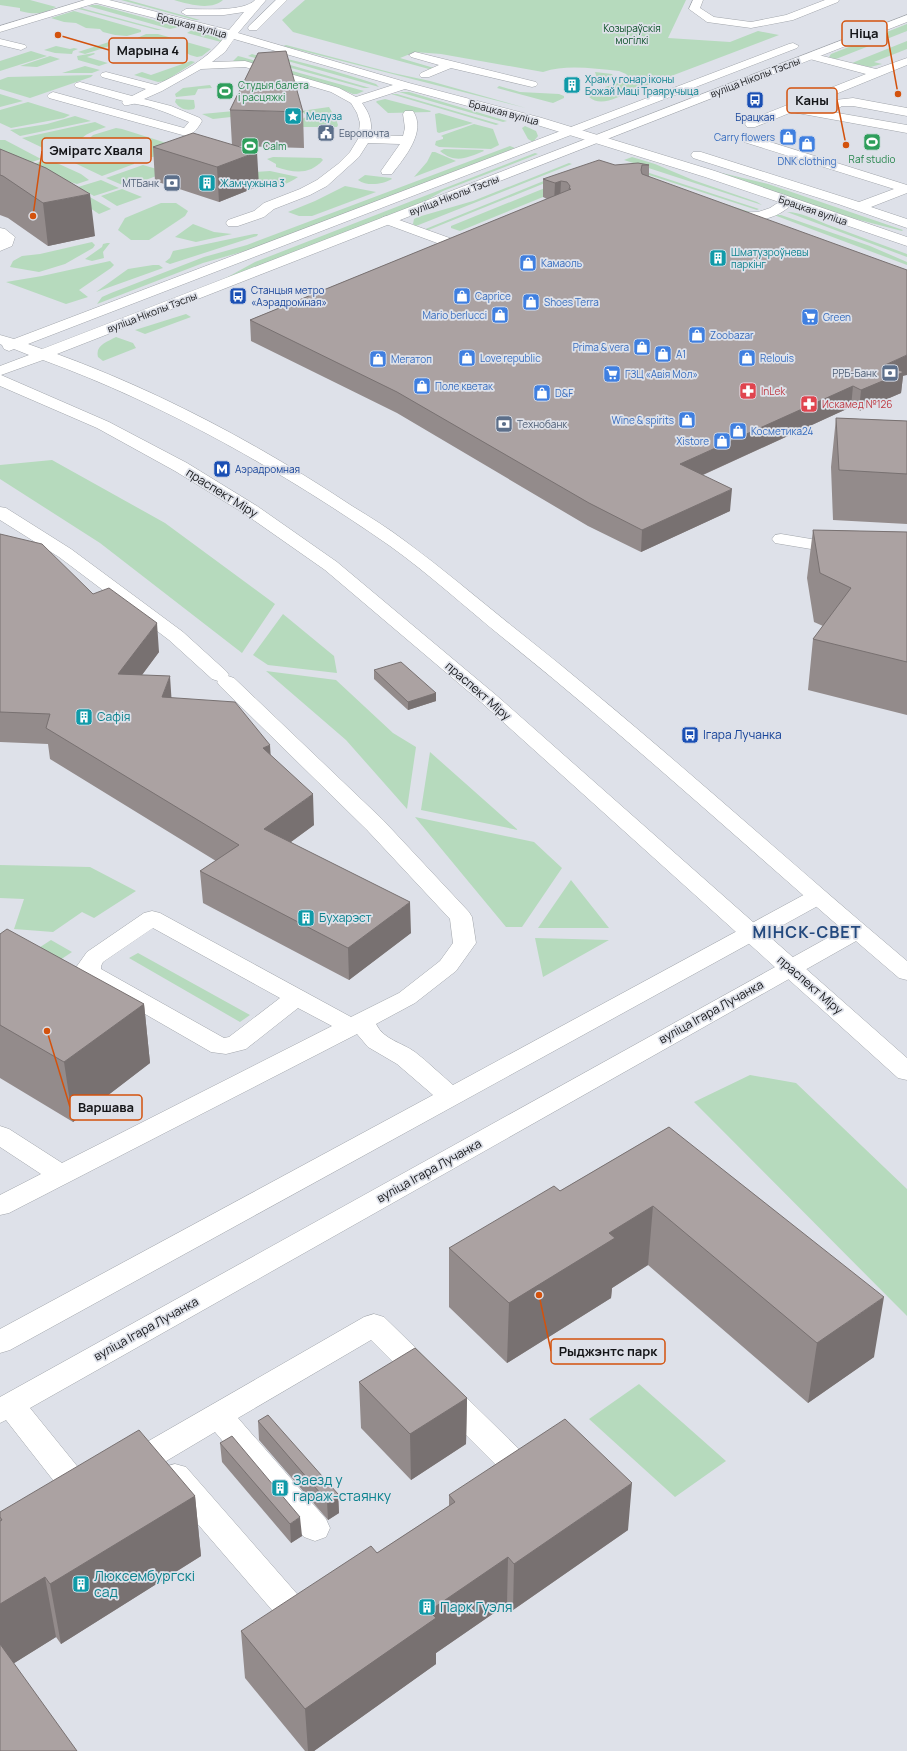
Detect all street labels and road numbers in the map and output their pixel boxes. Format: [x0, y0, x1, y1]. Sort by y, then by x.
street label: Брацкая вуліца [155, 9, 229, 41]
street label: вуліца Ніколы Тэслы [708, 53, 802, 101]
street label: Брацкая вуліца [467, 96, 541, 128]
street label: вуліца Ніколы Тэслы [407, 171, 501, 219]
street label: Брацкая вуліца [777, 192, 849, 228]
street label: вуліца Ніколы Тэслы [105, 288, 199, 336]
street label: праспект Міру [183, 464, 262, 522]
street label: праспект Міру [442, 657, 515, 724]
street label: праспект Міру [774, 951, 847, 1018]
street label: вуліца Ігара Лучанка [655, 976, 766, 1047]
street label: вуліца Ігара Лучанка [373, 1135, 484, 1206]
street label: вуліца Ігара Лучанка [90, 1293, 201, 1364]

